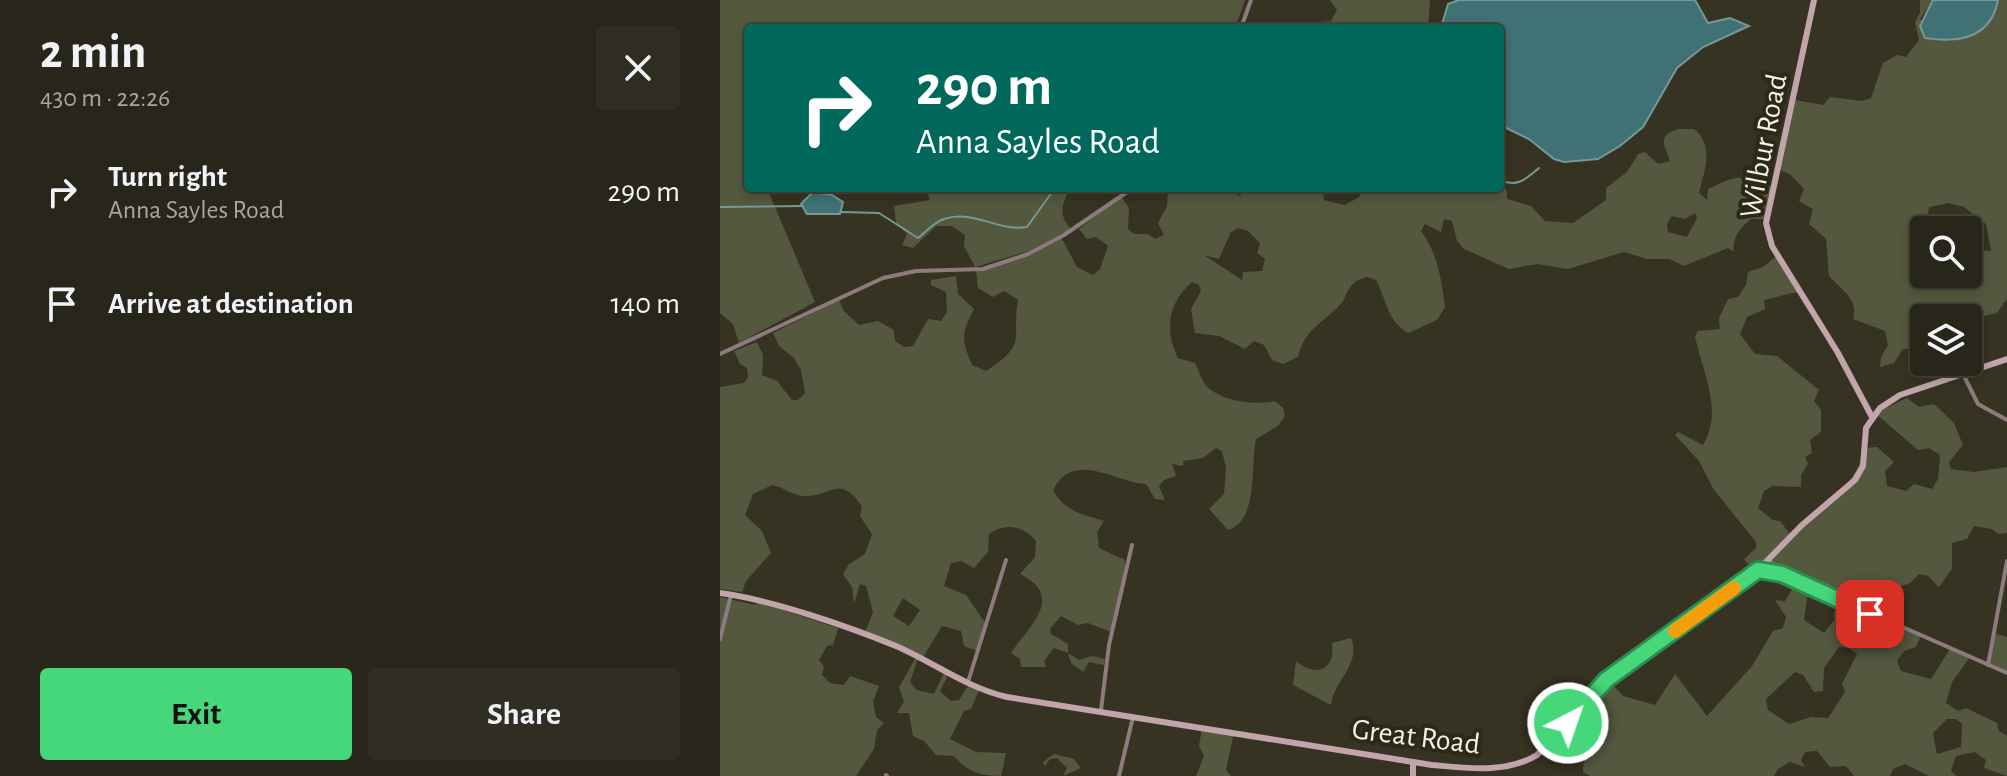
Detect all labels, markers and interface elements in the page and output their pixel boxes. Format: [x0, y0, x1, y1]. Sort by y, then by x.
button: close [596, 26, 680, 110]
text: 2 min [40, 29, 147, 77]
icon: right [784, 56, 888, 160]
text: 290 m [916, 59, 1052, 115]
street label: Wilbur Road [1735, 71, 1793, 221]
text: 430 m · 22:26 [40, 85, 170, 111]
text: Anna Sayles Road [916, 124, 1160, 160]
text: Turn right [108, 162, 227, 192]
icon: right [40, 170, 84, 214]
text: 290 m [607, 177, 680, 207]
text: Anna Sayles Road [108, 197, 284, 223]
map controls [1910, 216, 1982, 376]
button: search [1910, 216, 1982, 288]
icon: arrive [40, 282, 84, 326]
text: Arrive at destination [108, 289, 354, 319]
text: 140 m [610, 289, 680, 319]
button: layers [1910, 304, 1982, 376]
pin [1836, 580, 1904, 648]
icon: arrive [1848, 592, 1892, 636]
button: Exit [40, 668, 352, 760]
button: Share [368, 668, 680, 760]
position arrow [1526, 681, 1610, 765]
street label: Great Road [1350, 714, 1482, 760]

